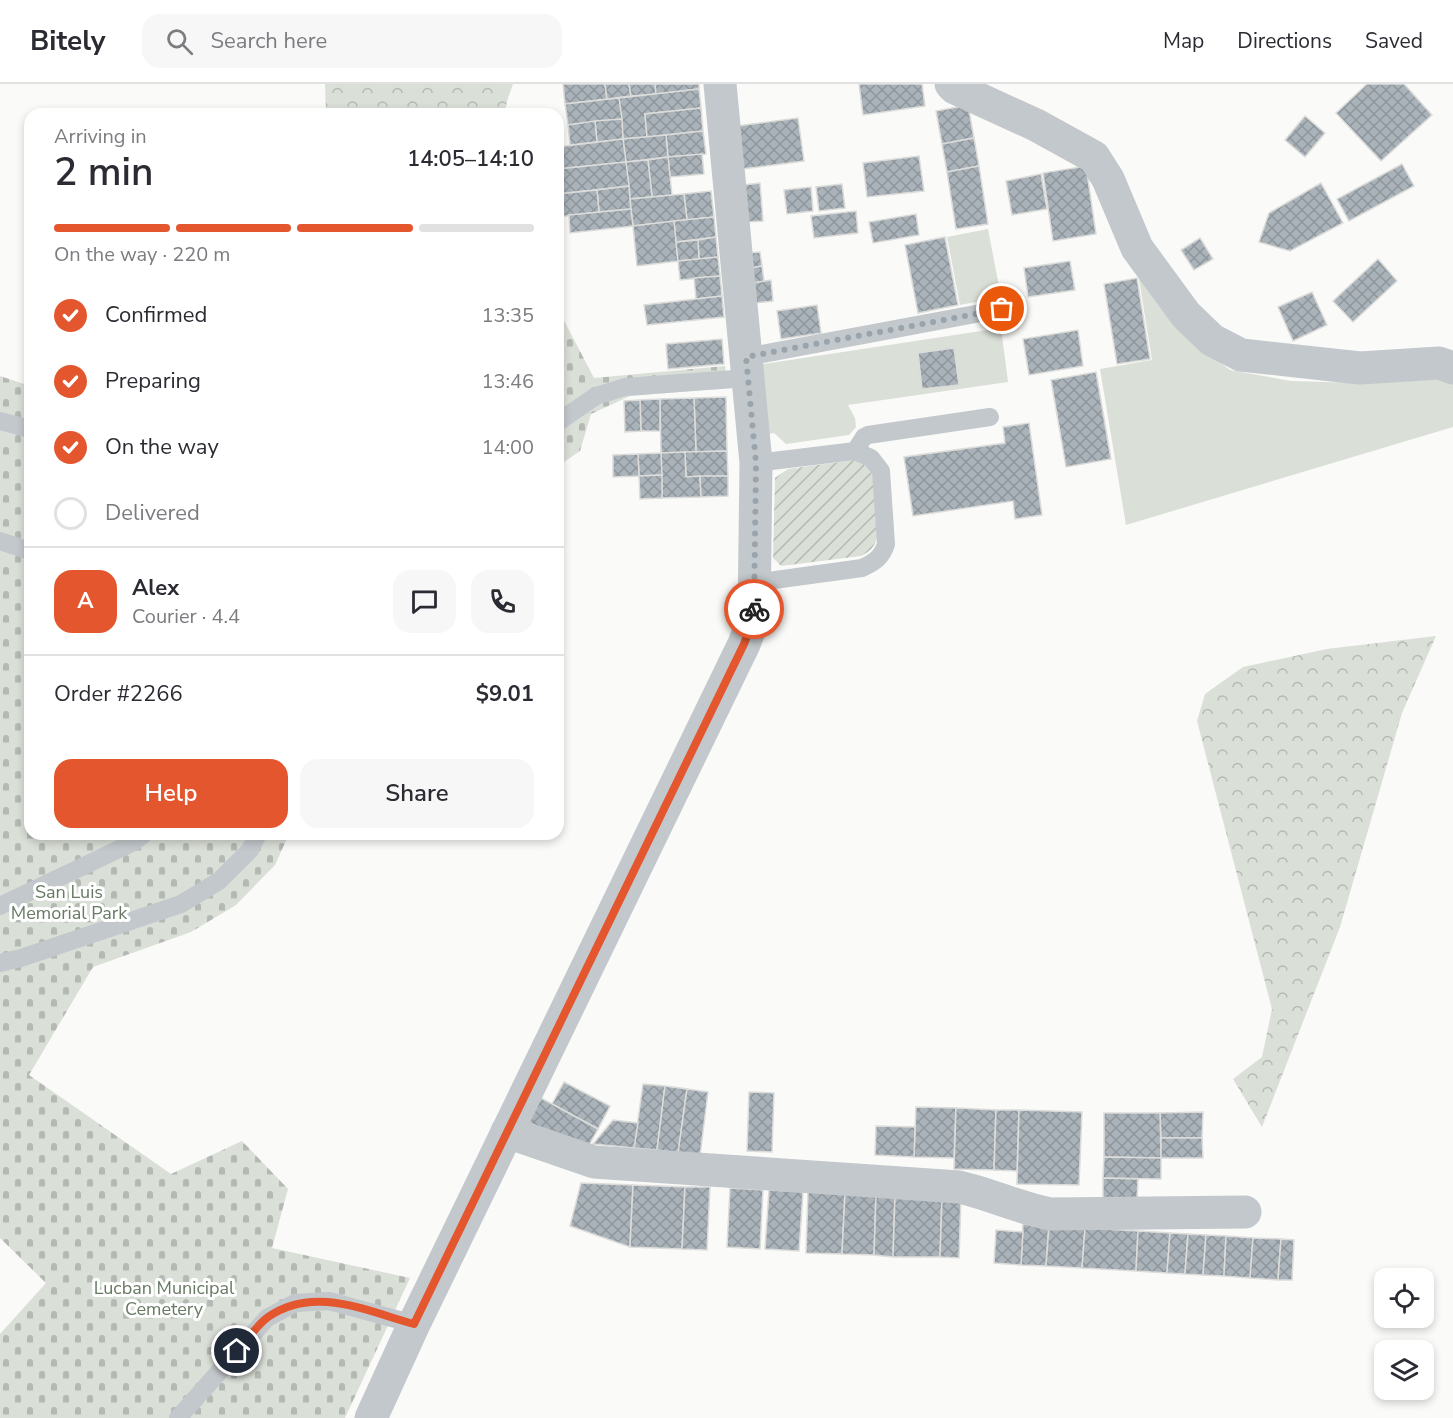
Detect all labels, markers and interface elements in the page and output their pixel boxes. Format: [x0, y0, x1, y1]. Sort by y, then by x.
search box [142, 14, 562, 68]
text: Bitely [30, 22, 106, 60]
icon: search [163, 25, 196, 58]
text: Search here [211, 26, 327, 56]
text: Map [1163, 27, 1204, 55]
text: Directions [1237, 27, 1332, 55]
text: Saved [1365, 27, 1423, 55]
text: Arriving in [54, 123, 147, 150]
text: 14:05–14:10 [407, 144, 534, 174]
text: 2 min [54, 146, 153, 199]
text: On the way · 220 m [54, 241, 230, 268]
pin [976, 283, 1027, 334]
icon: bag [985, 292, 1018, 325]
icon: check [54, 299, 87, 332]
text: Confirmed [105, 300, 207, 330]
text: 13:35 [481, 302, 534, 329]
icon: check [54, 365, 87, 398]
text: Preparing [105, 366, 201, 396]
text: 13:46 [481, 368, 534, 395]
icon: check [54, 431, 87, 464]
text: On the way [105, 432, 219, 462]
text: 14:00 [481, 434, 534, 461]
text: Delivered [105, 498, 200, 528]
button: chat [393, 570, 456, 633]
button: phone [471, 570, 534, 633]
text: Alex [132, 573, 179, 603]
courier [724, 579, 784, 639]
text: A [77, 586, 94, 616]
icon: bike [738, 593, 771, 626]
text: Courier · 4.4 [132, 603, 240, 630]
text: Order #2266 [54, 679, 183, 709]
text: $9.01 [476, 679, 534, 709]
button: Help [54, 759, 288, 828]
button: Share [300, 759, 534, 828]
park label: San Luis Memorial Park [11, 880, 128, 925]
map controls [1374, 1268, 1434, 1400]
button: locate [1374, 1268, 1434, 1328]
park label: Lucban Municipal Cemetery [94, 1276, 235, 1321]
pin [211, 1325, 262, 1376]
icon: home [220, 1334, 253, 1367]
button: layers [1374, 1340, 1434, 1400]

